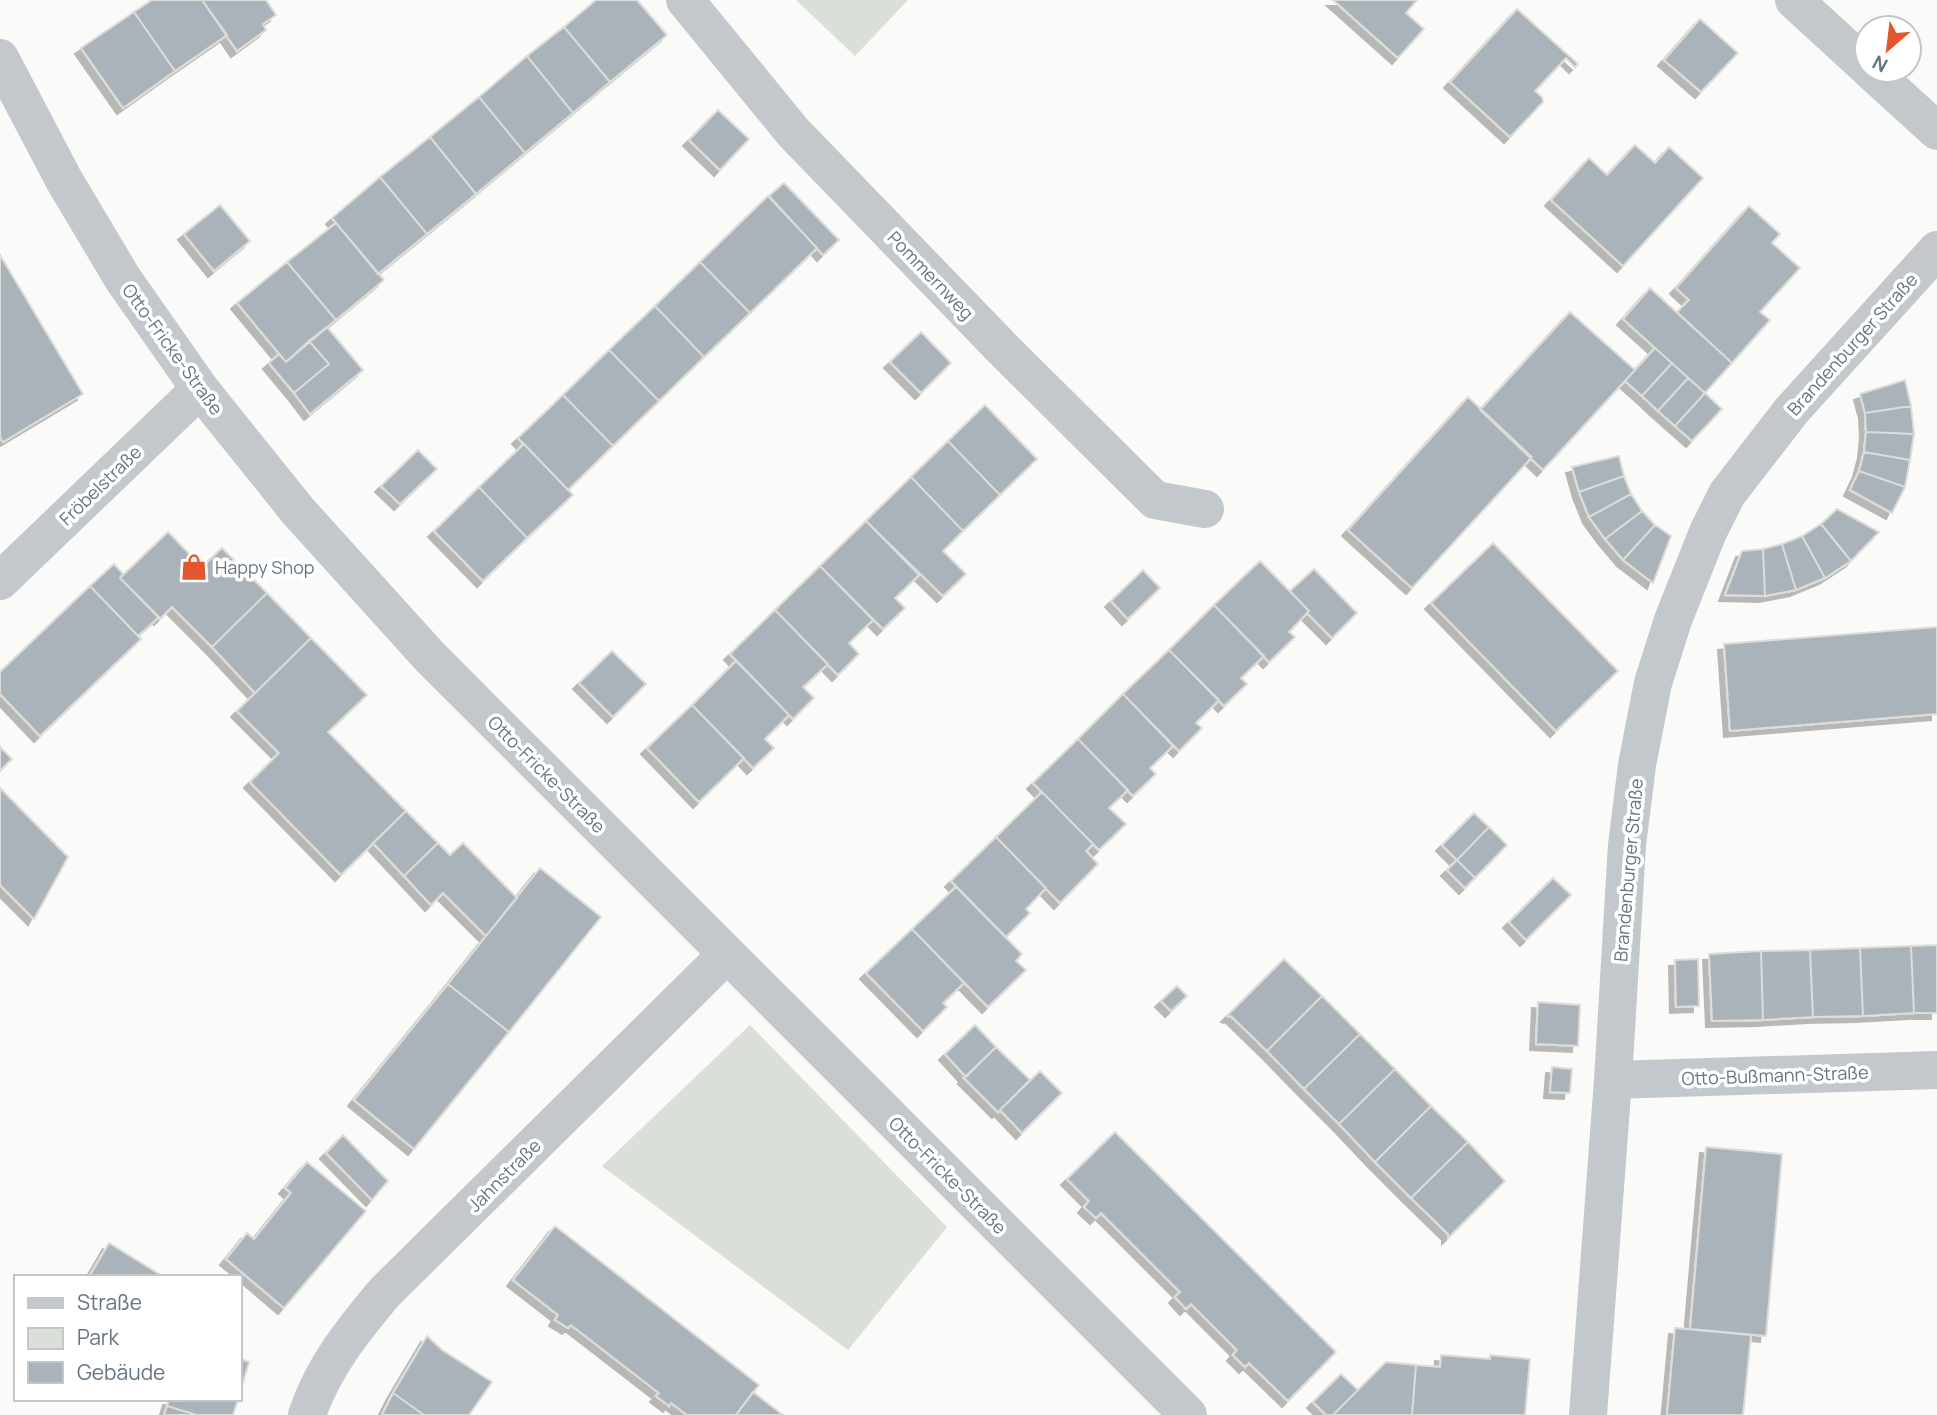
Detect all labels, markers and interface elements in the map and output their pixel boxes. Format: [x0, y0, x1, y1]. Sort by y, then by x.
north arrow [1853, 14, 1923, 84]
text: N [1868, 49, 1892, 79]
street label: Pommernweg [883, 226, 979, 324]
street label: Brandenburger Straße [1782, 268, 1922, 420]
street label: Otto-Fricke-Straße [117, 278, 229, 420]
street label: Fröbelstraße [54, 440, 146, 530]
shop icon: Happy Shop [179, 552, 209, 582]
place label: Happy Shop [215, 555, 314, 579]
street label: Otto-Fricke-Straße [483, 710, 611, 838]
street label: Brandenburger Straße [1608, 777, 1648, 963]
street label: Otto-Bußmann-Straße [1681, 1060, 1869, 1090]
street label: Otto-Fricke-Straße [884, 1111, 1012, 1239]
street label: Jahnstraße [462, 1133, 546, 1217]
legend [14, 1275, 242, 1401]
text: Straße [77, 1288, 142, 1316]
text: Park [77, 1323, 119, 1351]
text: Gebäude [77, 1358, 165, 1386]

